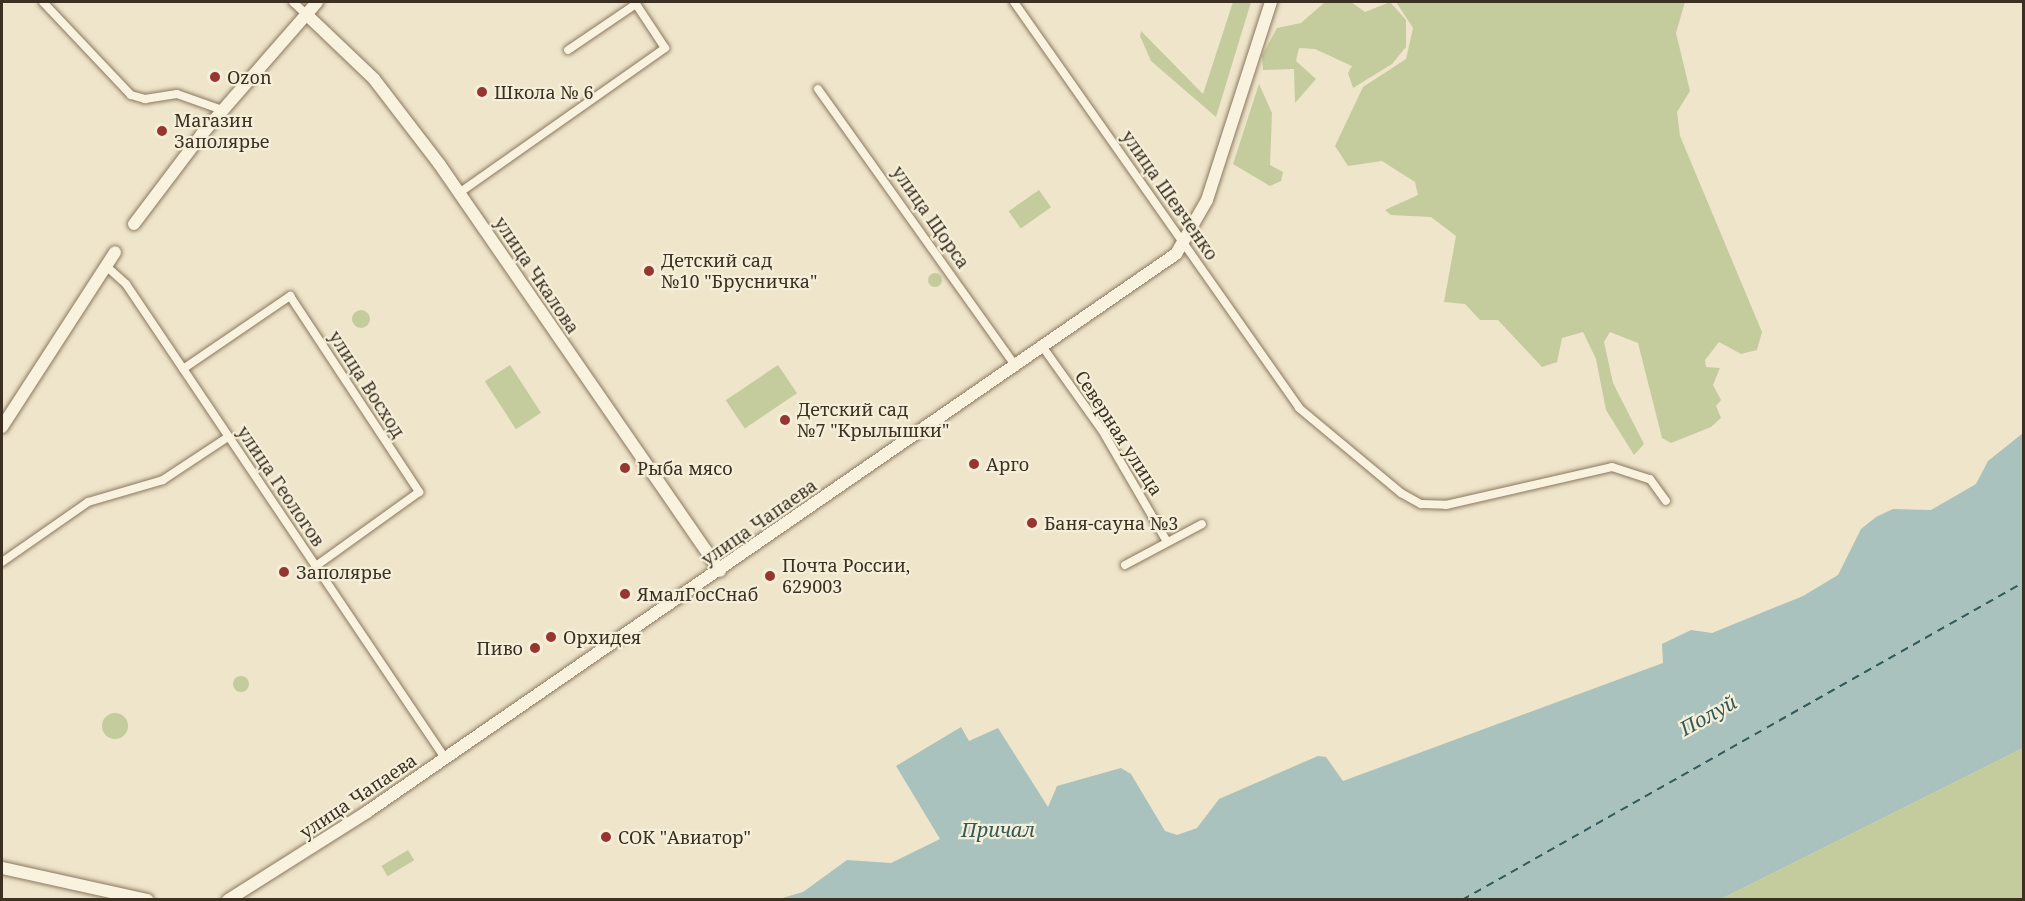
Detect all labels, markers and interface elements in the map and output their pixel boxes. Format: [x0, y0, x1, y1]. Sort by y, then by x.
place label: Ozon [227, 66, 272, 88]
marker: Ozon [208, 70, 222, 84]
place label: Школа № 6 [494, 81, 594, 103]
marker: Школа № 6 [475, 85, 489, 99]
place label: Магазин Заполярье [174, 110, 269, 152]
marker: Магазин Заполярье [155, 124, 169, 138]
street label: улица Шевченко [1117, 126, 1223, 264]
street label: улица Щорса [888, 161, 974, 273]
street label: улица Чкалова [490, 212, 584, 338]
place label: Детский сад №10 "Брусничка" [661, 250, 817, 292]
marker: Детский сад №10 "Брусничка" [642, 264, 656, 278]
street label: улица Восход [324, 326, 410, 442]
street label: Северная улица [1071, 367, 1167, 499]
place label: Детский сад №7 "Крылышки" [797, 399, 949, 442]
marker: Детский сад №7 "Крылышки" [778, 413, 792, 427]
street label: улица Геологов [233, 422, 329, 550]
place label: Арго [986, 453, 1029, 475]
place label: Рыба мясо [637, 457, 733, 479]
marker: Арго [967, 457, 981, 471]
marker: Рыба мясо [618, 461, 632, 475]
street label: улица Чапаева [697, 474, 821, 570]
place label: Баня-сауна №3 [1044, 512, 1178, 534]
marker: Баня-сауна №3 [1025, 516, 1039, 530]
place label: Почта России, 629003 [782, 555, 910, 598]
place label: Заполярье [296, 561, 391, 583]
marker: Заполярье [277, 565, 291, 579]
marker: Почта России, 629003 [763, 569, 777, 583]
place label: ЯмалГосСнаб [637, 583, 758, 605]
marker: ЯмалГосСнаб [618, 587, 632, 601]
place label: Орхидея [563, 626, 641, 648]
marker: Орхидея [544, 630, 558, 644]
place label: Пиво [476, 637, 523, 659]
marker: Пиво [528, 641, 542, 655]
water label: Полуй [1675, 690, 1741, 740]
street label: улица Чапаева [296, 749, 420, 843]
water label: Причал [961, 817, 1035, 841]
place label: СОК "Авиатор" [618, 826, 751, 848]
marker: СОК "Авиатор" [599, 830, 613, 844]

